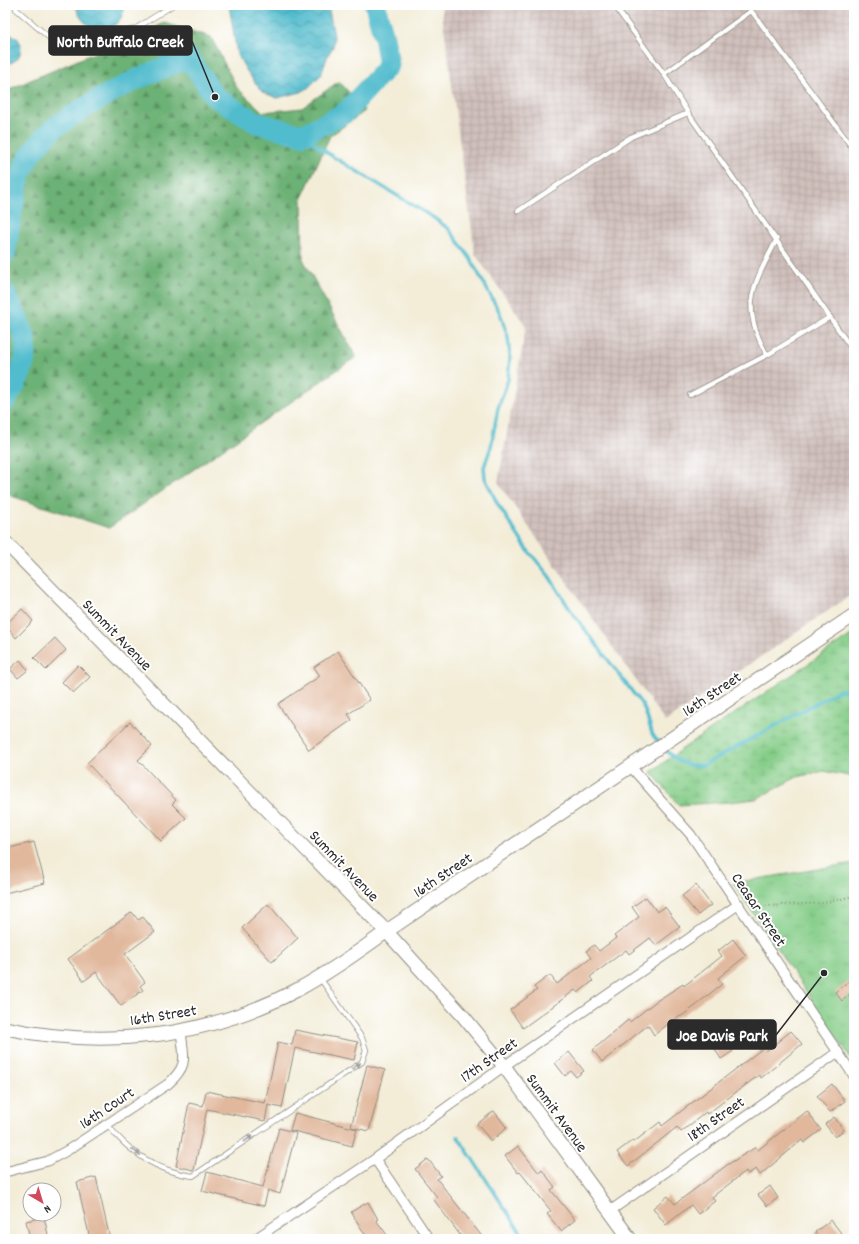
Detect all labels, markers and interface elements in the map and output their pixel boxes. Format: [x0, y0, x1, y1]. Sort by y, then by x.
callout: North Buffalo Creek [49, 26, 192, 55]
text: North Buffalo Creek [56, 32, 184, 56]
street label: Summit Avenue [76, 595, 157, 677]
street label: 16th Street [678, 667, 747, 723]
street label: Summit Avenue [303, 826, 384, 908]
street label: 16th Street [409, 848, 478, 904]
street label: Ceasar Street [725, 869, 791, 952]
street label: 16th Street [128, 1000, 198, 1033]
callout: Joe Davis Park [668, 1020, 776, 1049]
text: Joe Davis Park [676, 1026, 768, 1050]
street label: 17th Street [456, 1033, 523, 1089]
one-way arrow [350, 1062, 361, 1069]
street label: Summit Avenue [520, 1069, 592, 1158]
street label: 16th Court [75, 1082, 140, 1136]
street label: 18th Street [683, 1092, 750, 1148]
one-way arrow [243, 1135, 253, 1143]
one-way arrow [130, 1148, 141, 1156]
north arrow [22, 1182, 62, 1222]
text: N [39, 1200, 54, 1217]

